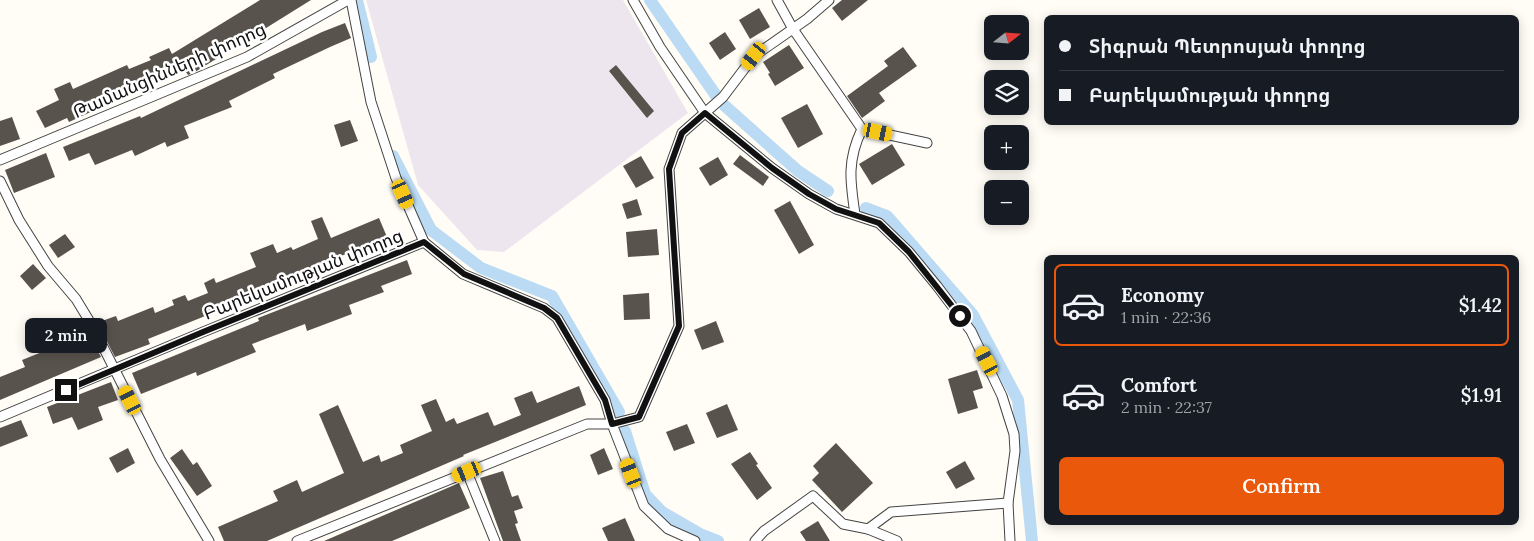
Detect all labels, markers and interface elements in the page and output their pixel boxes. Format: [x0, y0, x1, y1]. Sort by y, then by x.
north arrow [984, 15, 1029, 60]
map controls [984, 15, 1029, 225]
street label: Թամանցինների փողոց [69, 17, 269, 123]
text: Տիգրան Պետրոսյան փողոց [1089, 34, 1366, 58]
car [738, 40, 769, 72]
button: layers [984, 70, 1029, 115]
text: Բարեկամության փողոց [1089, 83, 1330, 107]
car [861, 122, 894, 142]
button: + [984, 125, 1029, 170]
car [390, 177, 415, 211]
button: − [984, 180, 1029, 225]
street label: Բարեկամության փողոց [200, 223, 406, 325]
icon: car [1061, 283, 1106, 328]
text: Economy [1121, 283, 1204, 307]
text: $1.42 [1459, 293, 1502, 317]
route start [949, 305, 971, 327]
text: 1 min · 22:36 [1121, 307, 1211, 327]
callout: 2 min [25, 318, 107, 352]
text: 2 min [45, 325, 87, 345]
car [973, 344, 1000, 378]
icon: car [1061, 373, 1106, 418]
text: Comfort [1121, 373, 1197, 397]
route end [55, 379, 77, 401]
car [116, 383, 143, 417]
text: $1.91 [1461, 383, 1502, 407]
text: 2 min · 22:37 [1121, 397, 1212, 417]
car [618, 456, 643, 490]
button: Confirm [1059, 457, 1504, 515]
car [450, 459, 483, 485]

